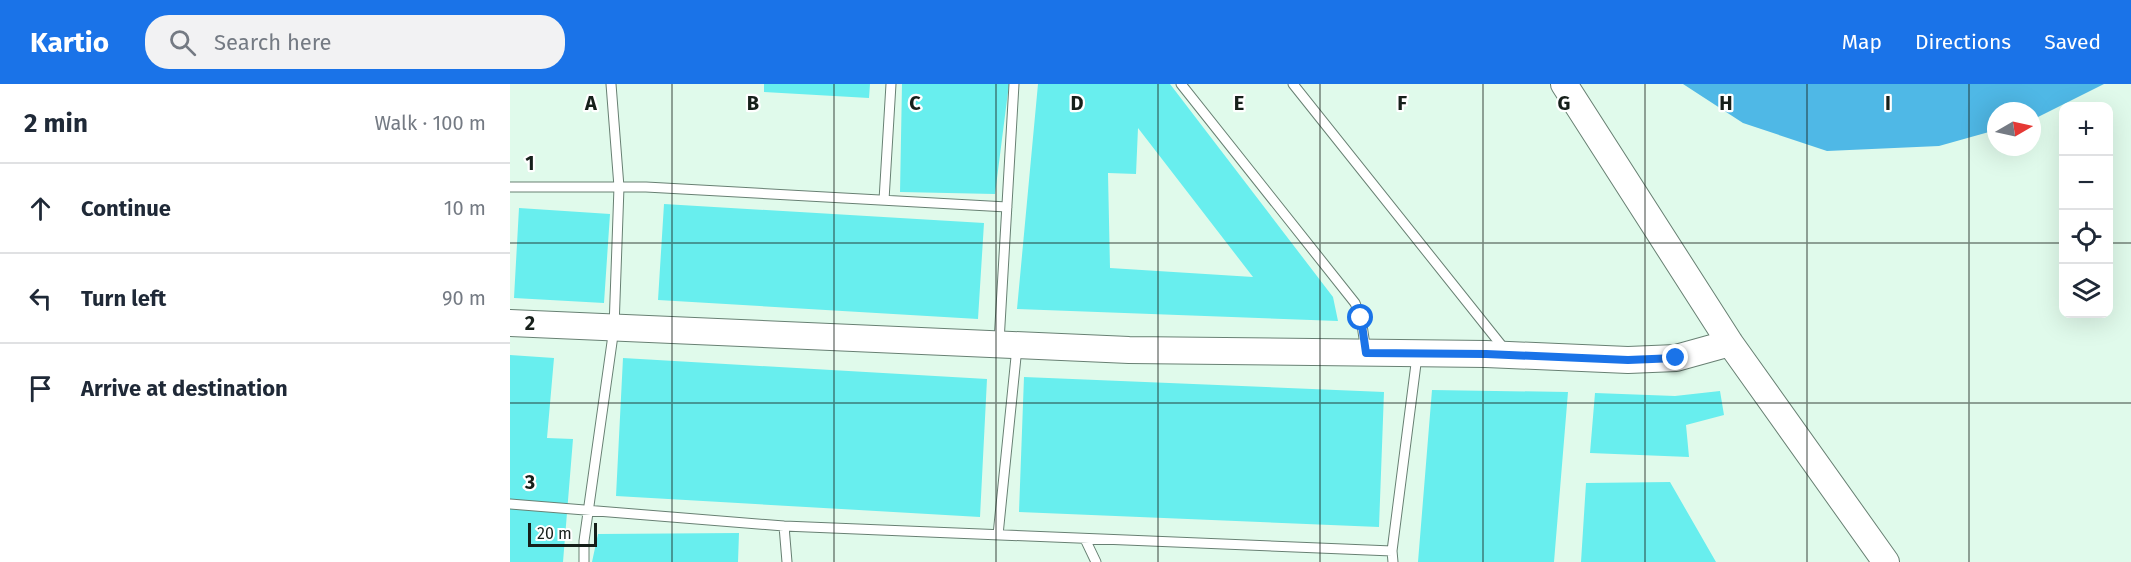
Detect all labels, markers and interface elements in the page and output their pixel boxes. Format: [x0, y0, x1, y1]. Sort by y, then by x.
search box [145, 15, 565, 69]
text: Kartio [30, 26, 109, 59]
icon: search [166, 26, 199, 59]
text: Search here [214, 29, 332, 56]
text: Map [1842, 29, 1882, 55]
text: Directions [1915, 29, 2011, 55]
text: Saved [2044, 29, 2101, 55]
text: A [584, 91, 598, 115]
text: B [747, 91, 759, 115]
text: C [909, 91, 921, 115]
text: D [1070, 91, 1084, 115]
text: E [1234, 91, 1244, 115]
text: F [1397, 91, 1407, 115]
text: G [1558, 91, 1570, 115]
text: H [1719, 91, 1733, 115]
text: I [1885, 91, 1891, 115]
north arrow [1987, 102, 2041, 156]
map controls [2059, 102, 2113, 318]
button: + [2059, 102, 2113, 156]
text: 2 min [24, 108, 88, 139]
text: Walk · 100 m [374, 111, 486, 135]
text: 1 [525, 151, 535, 175]
button: − [2059, 156, 2113, 210]
icon: ahead [24, 192, 57, 225]
text: Continue [81, 195, 171, 222]
text: 10 m [444, 196, 486, 220]
button: locate [2059, 210, 2113, 264]
button: layers [2059, 264, 2113, 318]
icon: left [24, 282, 57, 315]
text: Turn left [81, 285, 166, 312]
text: 90 m [442, 286, 486, 310]
route start [1347, 304, 1373, 330]
text: 2 [525, 311, 535, 335]
route end [1662, 344, 1688, 370]
icon: arrive [24, 372, 57, 405]
text: Arrive at destination [81, 375, 288, 402]
text: 3 [524, 470, 535, 494]
scale bar [528, 520, 597, 548]
text: 20 m [537, 524, 572, 543]

